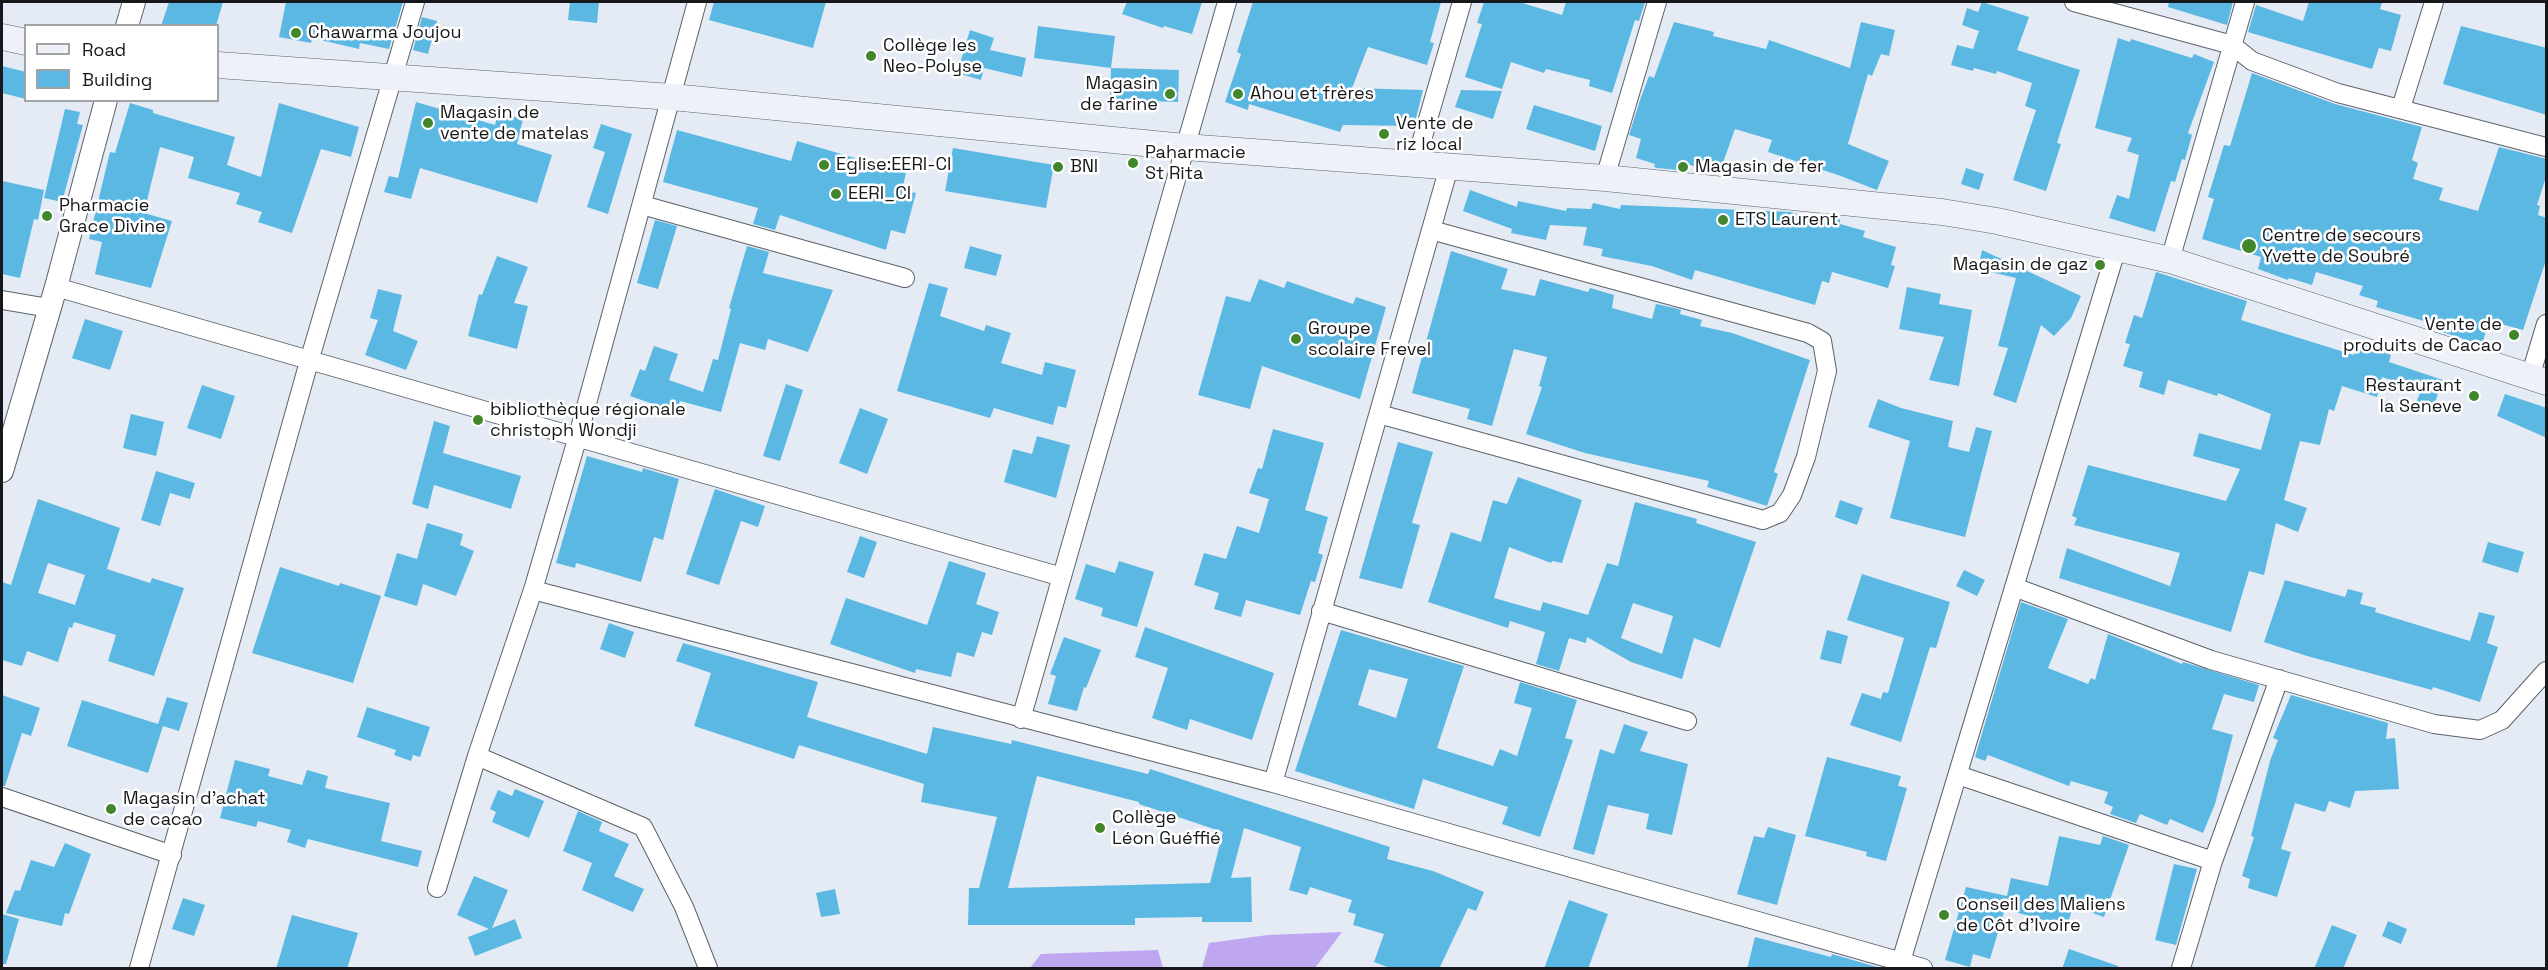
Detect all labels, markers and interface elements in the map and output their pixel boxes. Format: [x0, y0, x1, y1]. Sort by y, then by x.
place label: Chawarma Joujou [308, 22, 462, 44]
legend [24, 24, 219, 102]
marker: Chawarma Joujou [289, 26, 303, 40]
place label: Collège les Neo-Polyse [883, 35, 982, 78]
text: Road [82, 38, 126, 61]
marker: Collège les Neo-Polyse [864, 49, 878, 63]
text: Building [82, 68, 152, 91]
place label: Magasin de farine [1080, 73, 1158, 116]
place label: Ahou et frères [1250, 83, 1374, 105]
marker: Magasin de farine [1163, 87, 1177, 101]
marker: Ahou et frères [1231, 87, 1245, 101]
place label: Magasin de vente de matelas [440, 102, 589, 144]
place label: Vente de riz local [1396, 113, 1473, 156]
marker: Magasin de vente de matelas [421, 116, 435, 130]
marker: Vente de riz local [1377, 127, 1391, 141]
place label: Paharmacie St Rita [1145, 142, 1246, 184]
place label: Eglise:EERI-CI [836, 154, 951, 176]
place label: BNI [1070, 156, 1098, 178]
marker: Paharmacie St Rita [1126, 156, 1140, 170]
place label: Magasin de fer [1695, 156, 1824, 178]
marker: Eglise:EERI-CI [817, 158, 831, 172]
marker: BNI [1051, 160, 1065, 174]
marker: Magasin de fer [1676, 160, 1690, 174]
place label: EERI_CI [848, 183, 911, 205]
marker: EERI_CI [829, 187, 843, 201]
place label: Pharmacie Grace Divine [59, 195, 166, 238]
marker: Pharmacie Grace Divine [40, 209, 54, 223]
place label: ETS Laurent [1735, 209, 1838, 231]
marker: ETS Laurent [1716, 213, 1730, 227]
place label: Centre de secours Yvette de Soubré [2262, 225, 2421, 268]
marker: Centre de secours Yvette de Soubré [2240, 237, 2258, 255]
place label: Magasin de gaz [1953, 254, 2088, 276]
marker: Magasin de gaz [2093, 258, 2107, 272]
place label: Vente de produits de Cacao [2343, 314, 2502, 356]
place label: Groupe scolaire Frevel [1308, 318, 1431, 360]
marker: Vente de produits de Cacao [2507, 328, 2521, 342]
marker: Groupe scolaire Frevel [1289, 332, 1303, 346]
place label: Restaurant la Seneve [2365, 375, 2462, 418]
marker: Restaurant la Seneve [2467, 389, 2481, 403]
place label: bibliothèque régionale christoph Wondji [490, 399, 686, 442]
marker: bibliothèque régionale christoph Wondji [471, 413, 485, 427]
place label: Magasin d'achat de cacao [123, 788, 266, 830]
marker: Magasin d'achat de cacao [104, 802, 118, 816]
place label: Collège Léon Guéffié [1112, 807, 1221, 850]
marker: Collège Léon Guéffié [1093, 821, 1107, 835]
place label: Conseil des Maliens de Côt d'Ivoire [1956, 894, 2126, 936]
marker: Conseil des Maliens de Côt d'Ivoire [1937, 908, 1951, 922]

